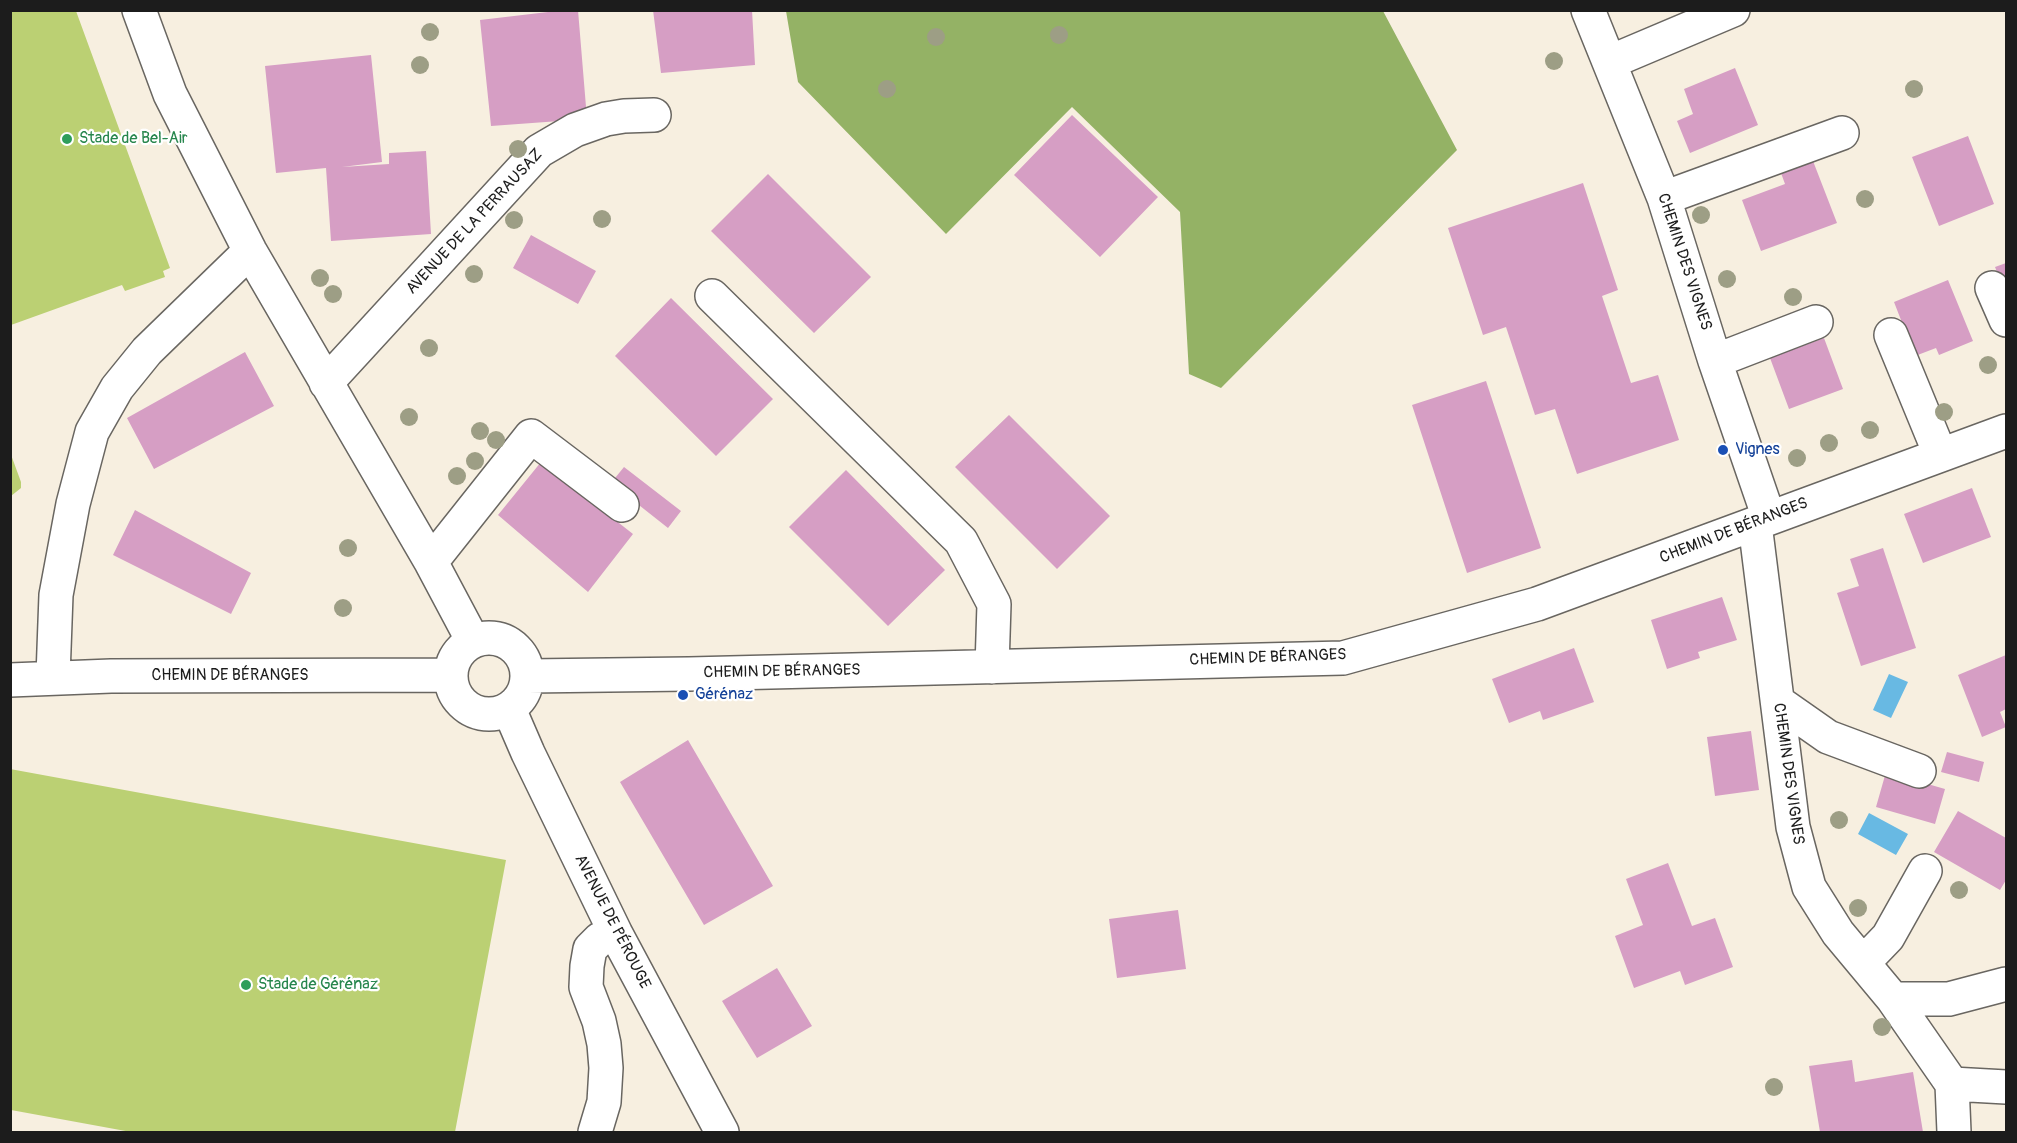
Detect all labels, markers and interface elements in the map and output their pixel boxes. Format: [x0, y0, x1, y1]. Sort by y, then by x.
place label: Stade de Bel-Air [79, 129, 187, 149]
marker: Stade de Bel-Air [60, 132, 74, 146]
street label: AVENUE DE LA PERRAUSAZ [403, 145, 547, 299]
street label: CHEMIN DES VIGNES [1653, 191, 1715, 333]
place label: Vignes [1735, 440, 1780, 460]
marker: Vignes [1716, 443, 1730, 457]
street label: CHEMIN DE BÉRANGES [1657, 494, 1811, 568]
street label: CHEMIN DE BÉRANGES [1189, 646, 1347, 670]
street label: CHEMIN DE BÉRANGES [703, 661, 861, 683]
street label: CHEMIN DE BÉRANGES [151, 666, 309, 686]
place label: Gérénaz [695, 685, 753, 705]
marker: Gérénaz [676, 688, 690, 702]
street label: CHEMIN DES VIGNES [1769, 702, 1807, 846]
street label: AVENUE DE PÉROUGE [570, 852, 654, 992]
place label: Stade de Gérénaz [258, 975, 378, 995]
marker: Stade de Gérénaz [239, 978, 253, 992]

